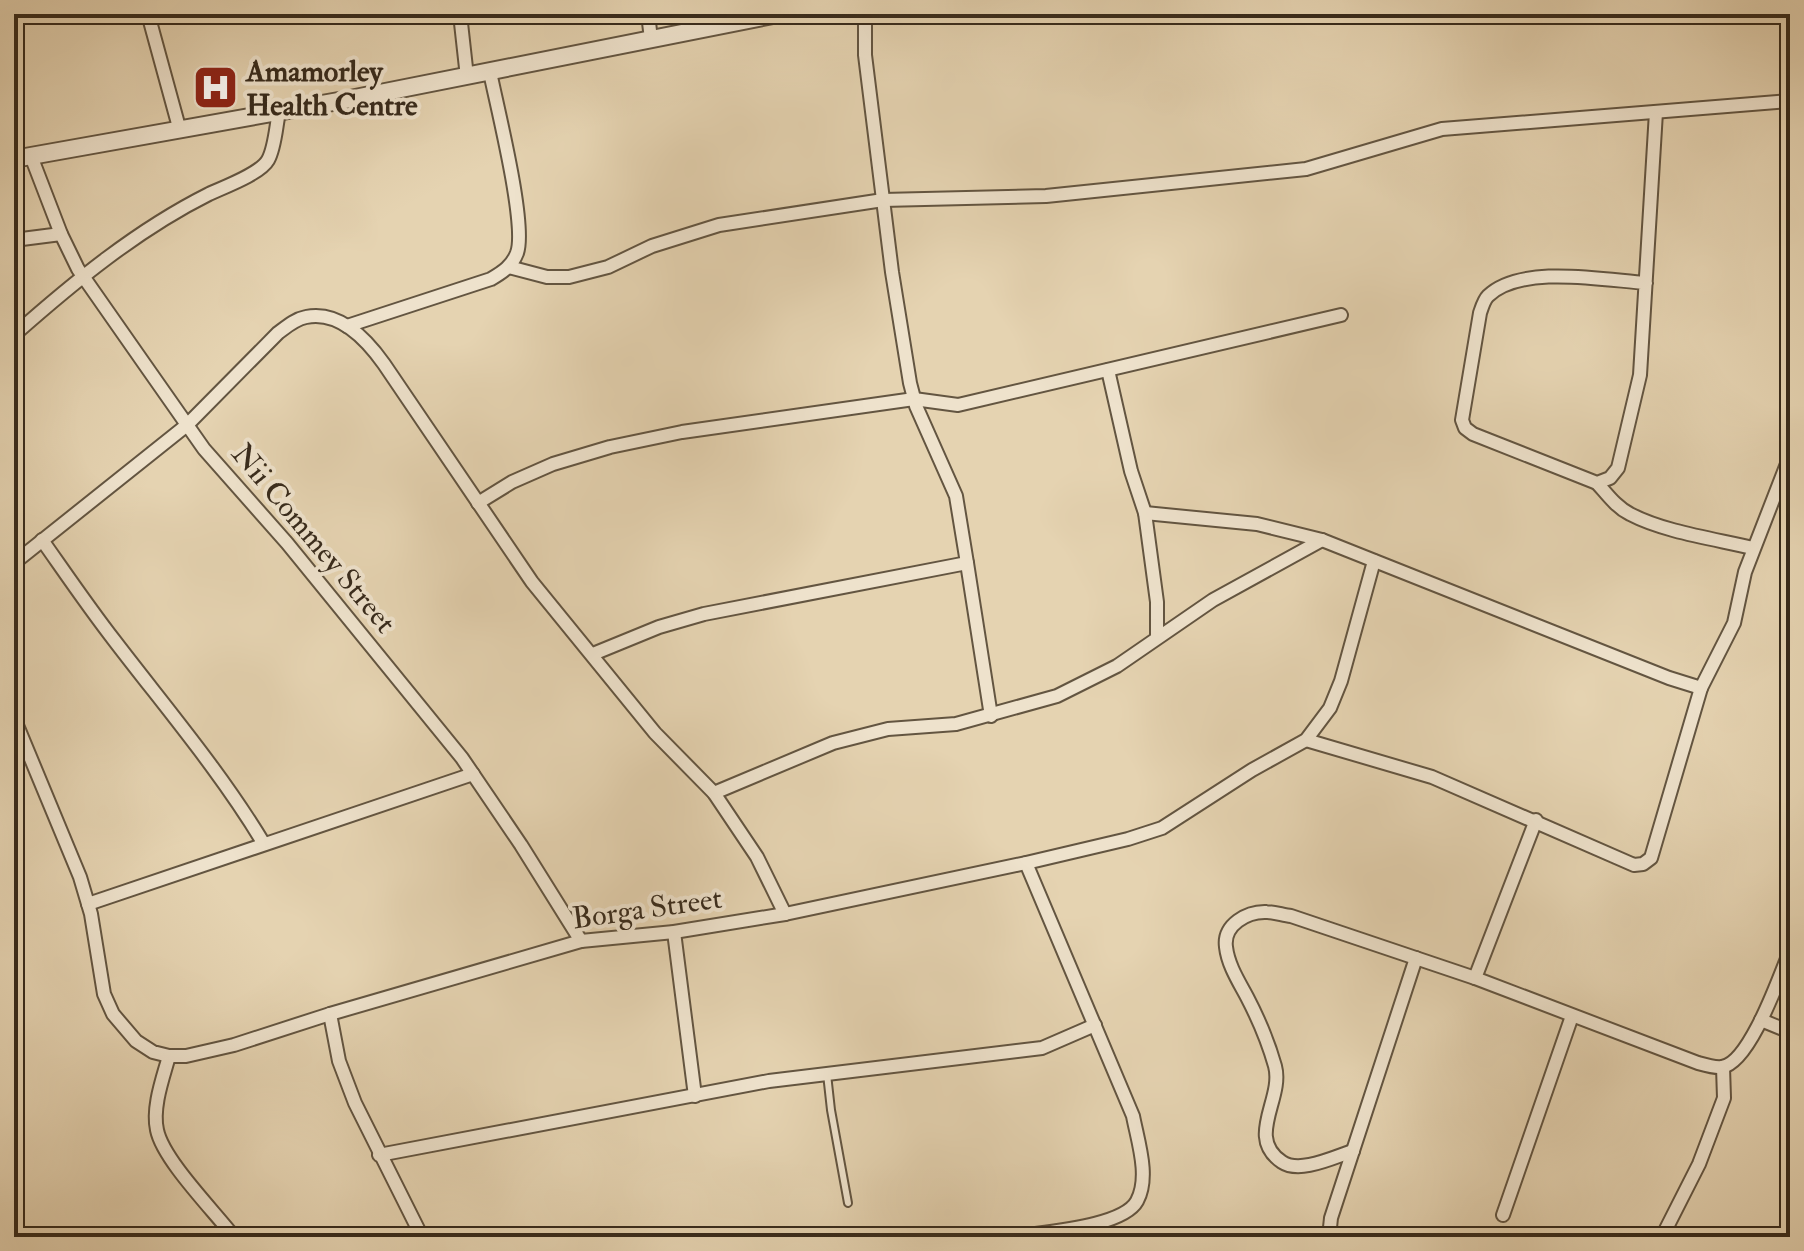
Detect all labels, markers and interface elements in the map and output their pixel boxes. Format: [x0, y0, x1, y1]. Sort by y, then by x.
place label: Amamorley Health Centre [244, 53, 418, 124]
hospital icon: Amamorley Health Centre [191, 64, 239, 112]
street label: Nii Commey Street [224, 436, 404, 641]
street label: Borga Street [570, 880, 725, 937]

